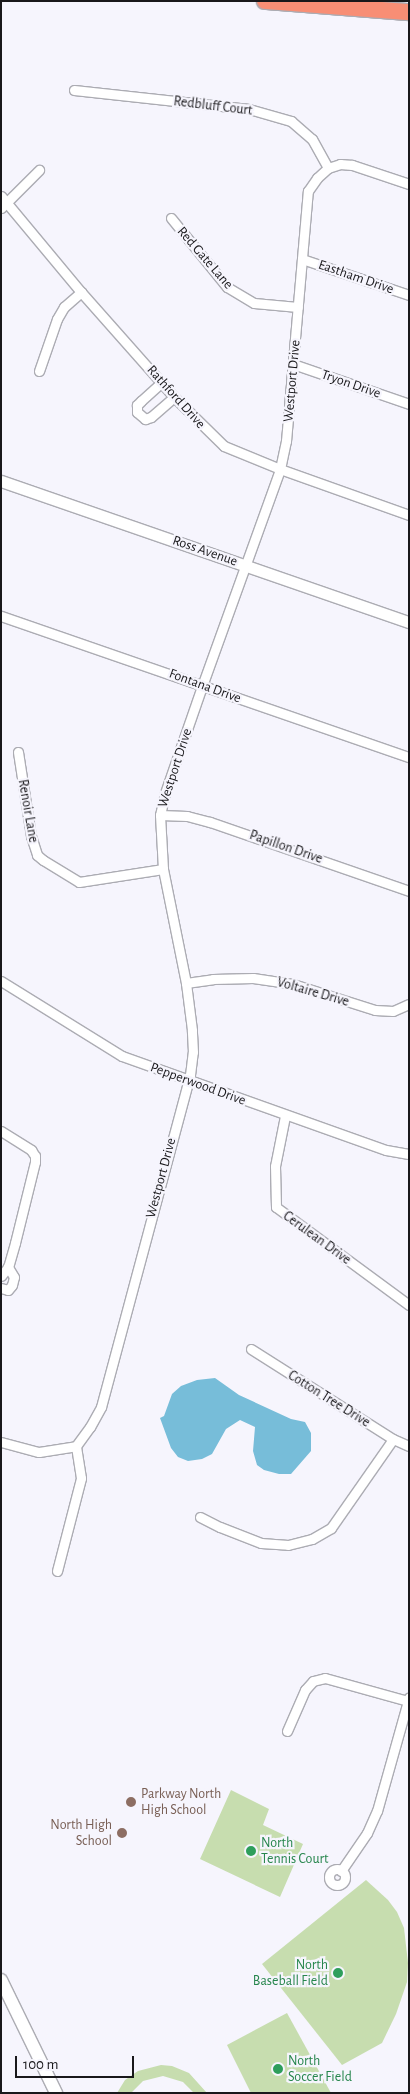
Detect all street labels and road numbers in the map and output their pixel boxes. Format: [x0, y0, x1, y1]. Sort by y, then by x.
street label: Redbluff Court [173, 93, 253, 119]
street label: Red Gate Lane [173, 223, 237, 293]
street label: Eastham Drive [316, 256, 396, 298]
street label: Westport Drive [280, 339, 304, 423]
street label: Rathford Drive [143, 362, 209, 432]
street label: Tryon Drive [319, 366, 383, 402]
street label: Ross Avenue [170, 532, 240, 570]
street label: Fontana Drive [167, 665, 243, 707]
street label: Westport Drive [154, 726, 196, 810]
street label: Renoir Lane [14, 778, 42, 844]
street label: Papillon Drive [247, 827, 325, 867]
street label: Voltaire Drive [275, 974, 351, 1010]
street label: Pepperwood Drive [148, 1059, 248, 1109]
street label: Westport Drive [142, 1136, 180, 1220]
street label: Cerulean Drive [280, 1208, 354, 1268]
street label: Cotton Tree Drive [285, 1367, 373, 1431]

